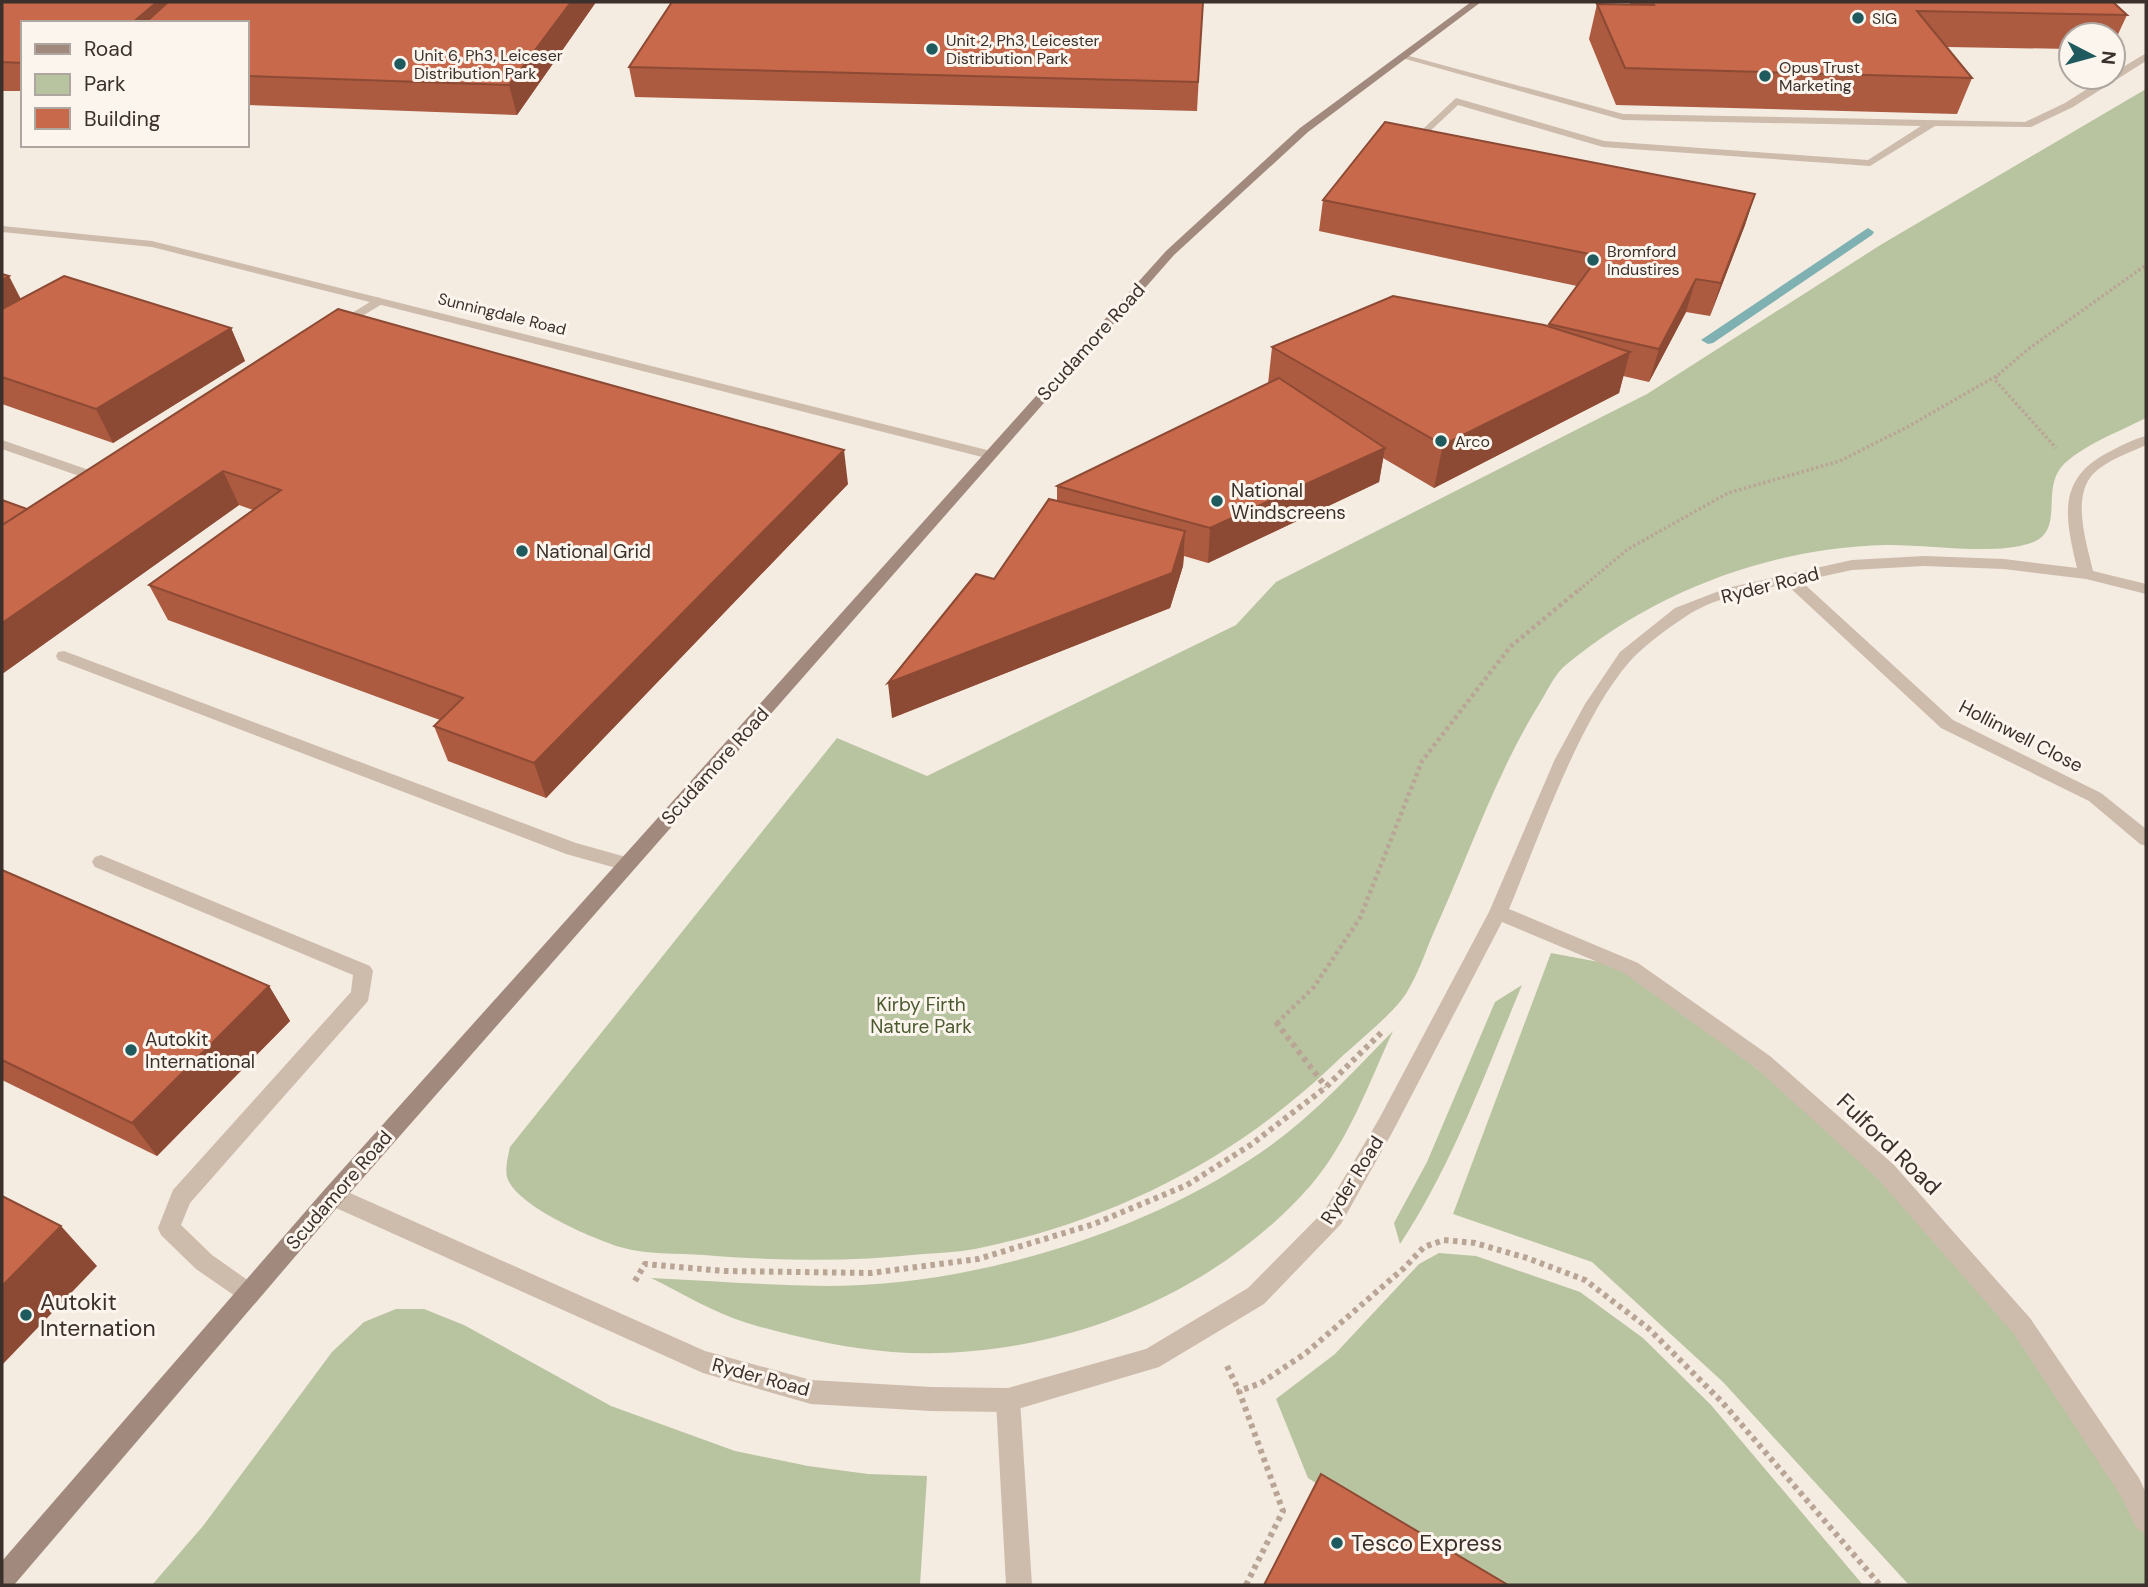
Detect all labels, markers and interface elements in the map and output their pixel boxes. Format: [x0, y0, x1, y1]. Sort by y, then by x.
place label: SIG [1872, 8, 1897, 29]
marker: SIG [1850, 10, 1866, 26]
legend [21, 21, 248, 147]
north arrow [2057, 21, 2127, 91]
place label: Unit 2, Ph3, Leicester Distribution Park [946, 30, 1100, 69]
text: Road [84, 35, 133, 63]
marker: Unit 2, Ph3, Leicester Distribution Park [924, 41, 940, 57]
place label: Unit 6, Ph3, Leiceser Distribution Park [414, 45, 563, 84]
text: N [2095, 50, 2122, 66]
marker: Unit 6, Ph3, Leiceser Distribution Park [392, 56, 408, 72]
place label: Opus Trust Marketing [1779, 57, 1860, 96]
marker: Opus Trust Marketing [1757, 68, 1773, 84]
text: Park [84, 70, 126, 98]
text: Building [84, 105, 161, 133]
place label: Bromford Industires [1607, 241, 1680, 280]
marker: Bromford Industires [1585, 252, 1601, 268]
street label: Scudamore Road [1032, 278, 1150, 406]
street label: Sunningdale Road [436, 288, 568, 340]
place label: Arco [1455, 431, 1490, 452]
marker: Arco [1433, 433, 1449, 449]
place label: National Windscreens [1231, 478, 1346, 525]
marker: National Windscreens [1209, 493, 1225, 509]
place label: National Grid [536, 539, 651, 564]
marker: National Grid [514, 543, 530, 559]
street label: Ryder Road [1718, 561, 1822, 609]
street label: Hollinwell Close [1955, 694, 2087, 778]
street label: Scudamore Road [656, 702, 774, 830]
park label: Kirby Firth Nature Park [870, 992, 972, 1039]
place label: Autokit International [145, 1027, 255, 1074]
marker: Autokit International [123, 1042, 139, 1058]
street label: Fulford Road [1830, 1087, 1948, 1201]
street label: Scudamore Road [280, 1125, 398, 1255]
street label: Ryder Road [1315, 1131, 1389, 1229]
place label: Autokit Internation [40, 1287, 156, 1343]
marker: Autokit Internation [18, 1307, 34, 1323]
street label: Ryder Road [709, 1352, 813, 1402]
place label: Tesco Express [1351, 1528, 1502, 1558]
marker: Tesco Express [1329, 1535, 1345, 1551]

